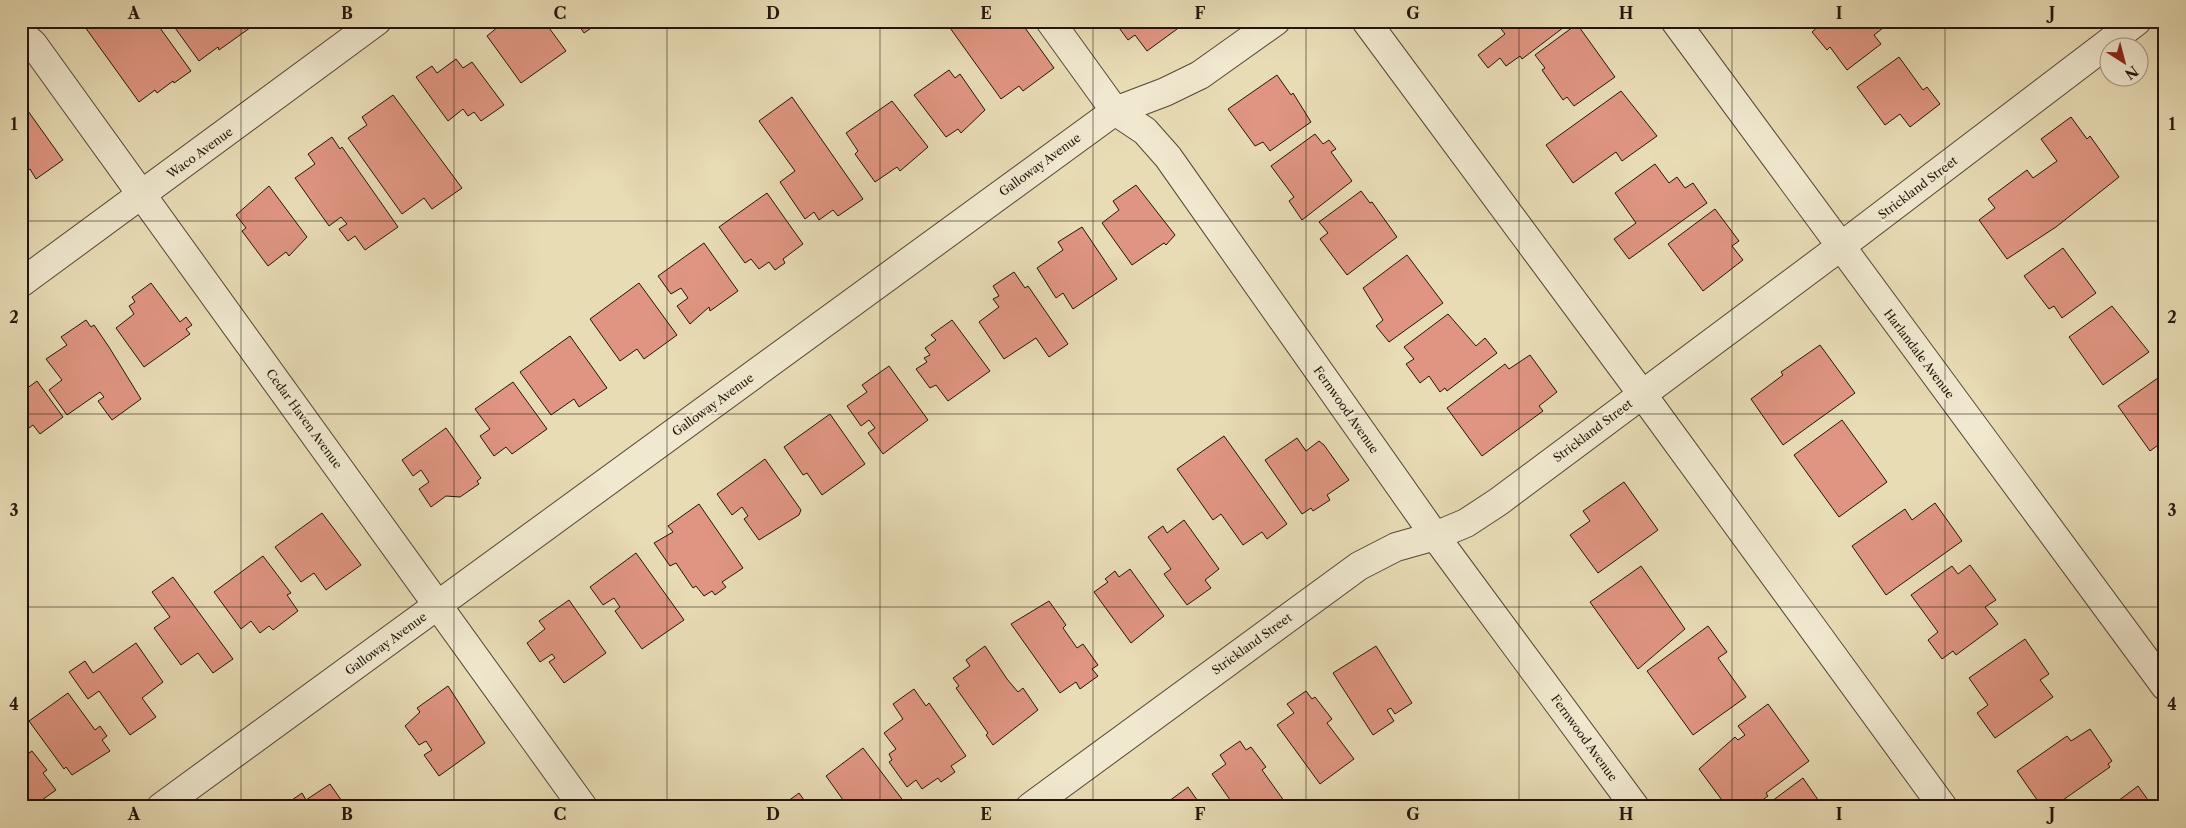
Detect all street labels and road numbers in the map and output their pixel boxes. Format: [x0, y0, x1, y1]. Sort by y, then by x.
street label: Waco Avenue [163, 124, 236, 182]
street label: Galloway Avenue [996, 130, 1084, 199]
street label: Strickland Street [1875, 152, 1961, 222]
street label: Harlandale Avenue [1881, 306, 1958, 402]
street label: Fernwood Avenue [1311, 363, 1382, 457]
street label: Cedar Haven Avenue [263, 366, 346, 472]
street label: Galloway Avenue [669, 370, 757, 439]
street label: Strickland Street [1550, 395, 1636, 465]
street label: Galloway Avenue [342, 609, 430, 678]
street label: Strickland Street [1209, 609, 1295, 678]
street label: Fernwood Avenue [1548, 692, 1621, 784]

